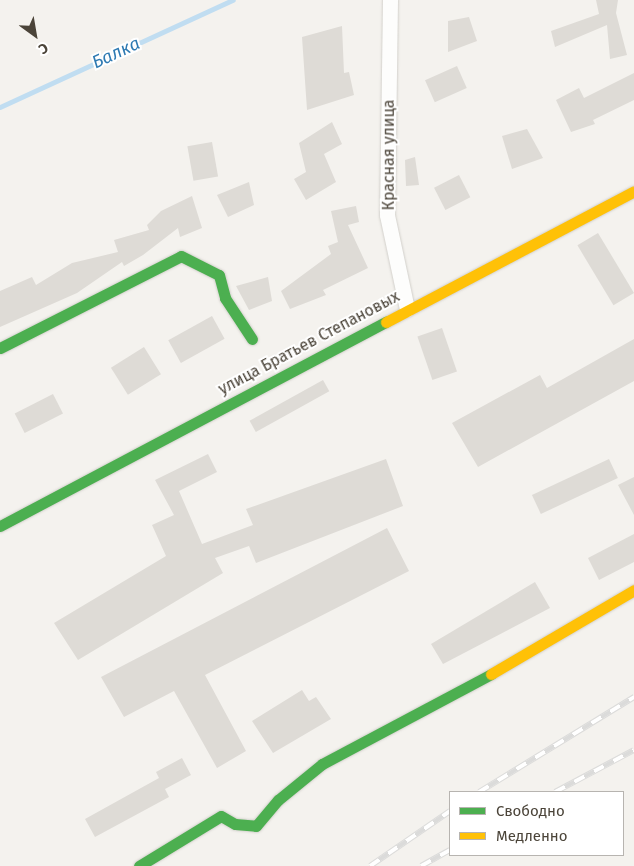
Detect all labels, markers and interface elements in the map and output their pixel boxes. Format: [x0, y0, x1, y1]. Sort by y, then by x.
north arrow [10, 10, 60, 60]
water label: Балка [89, 33, 143, 73]
text: С [35, 39, 51, 57]
street label: Красная улица [379, 100, 399, 210]
street label: улица Братьев Степановых [215, 287, 403, 399]
legend [449, 791, 624, 856]
text: Свободно [496, 802, 565, 820]
text: Медленно [496, 827, 568, 845]

